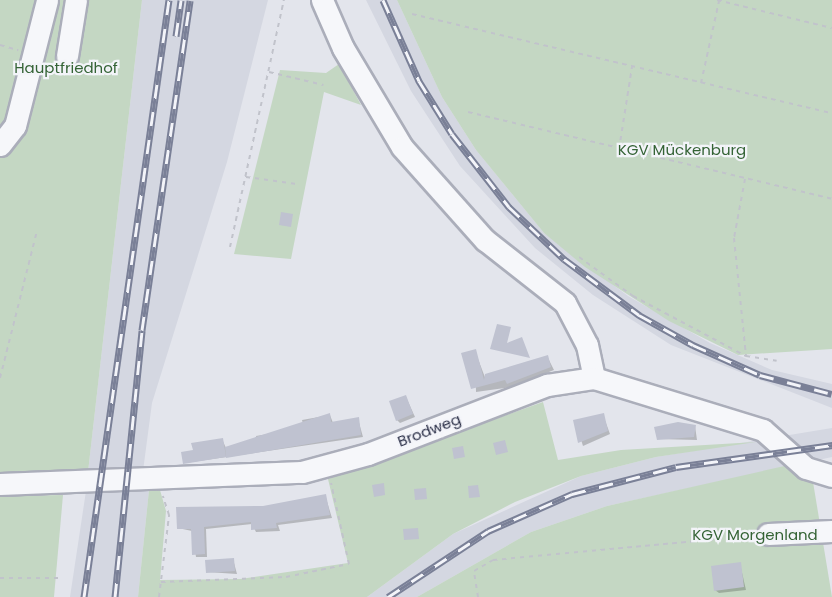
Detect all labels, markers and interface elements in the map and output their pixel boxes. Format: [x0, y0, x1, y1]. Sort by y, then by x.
park label: Hauptfriedhof [14, 59, 118, 77]
park label: KGV Mückenburg [618, 141, 746, 159]
street label: Brodweg [395, 410, 463, 450]
park label: KGV Morgenland [692, 526, 818, 544]

